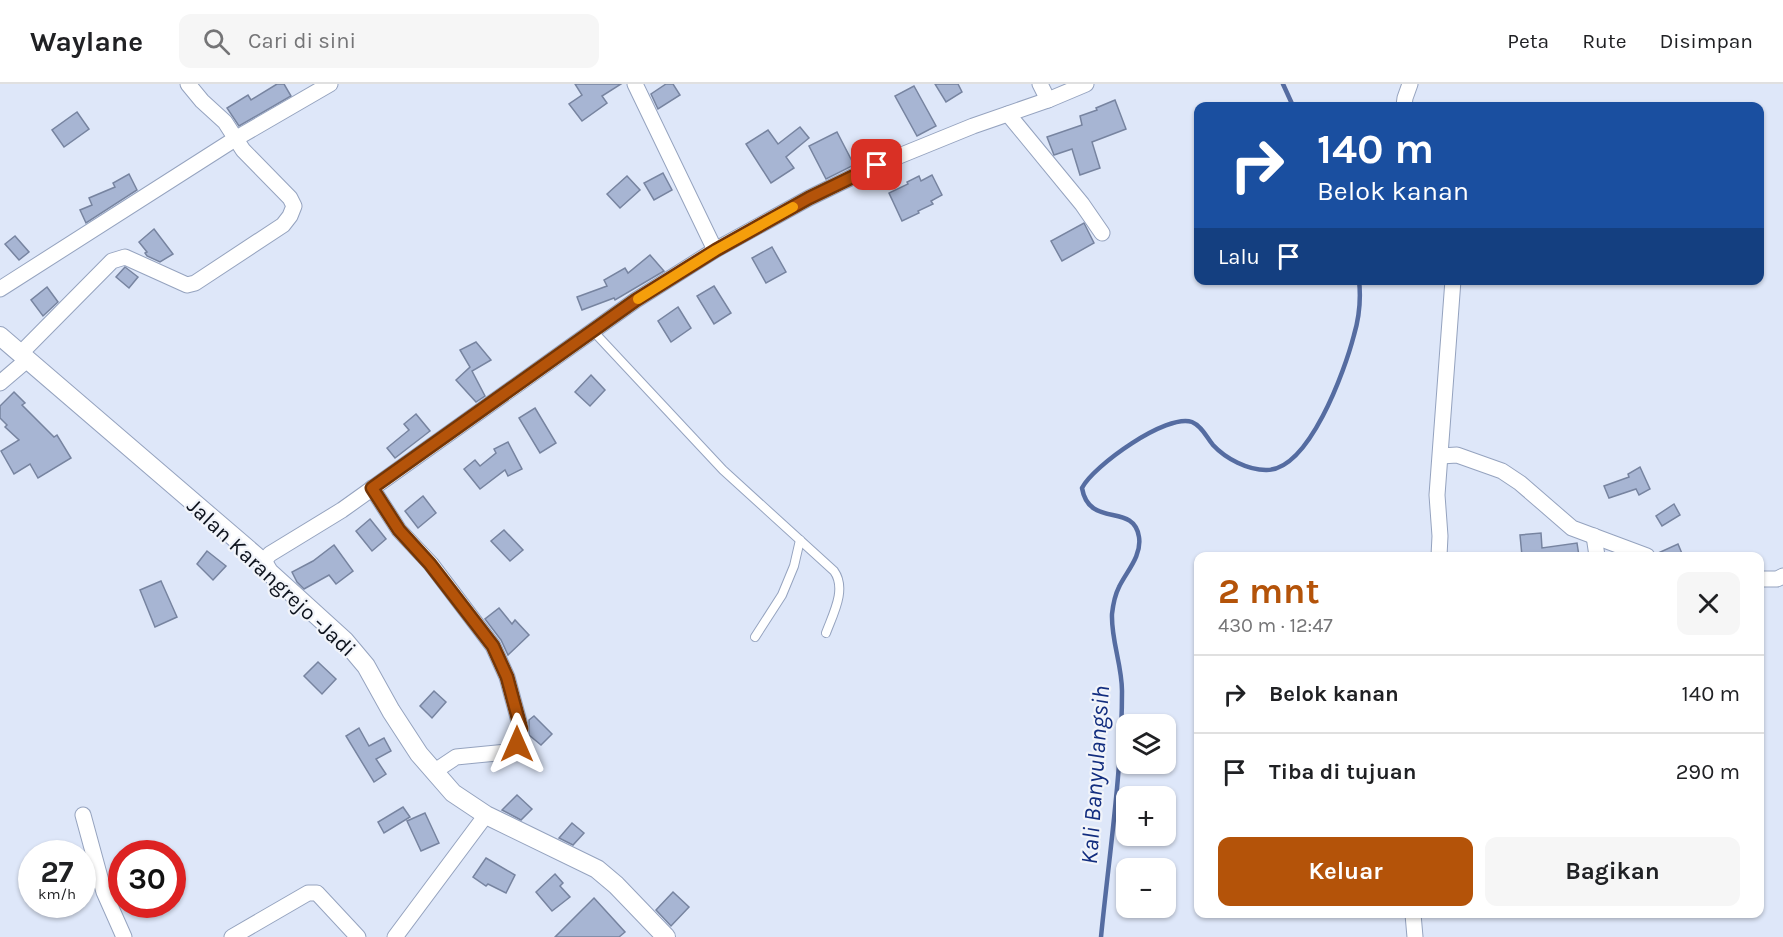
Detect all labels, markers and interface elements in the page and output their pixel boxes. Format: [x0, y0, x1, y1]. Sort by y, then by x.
search box [179, 14, 599, 68]
text: Waylane [30, 25, 143, 58]
icon: search [200, 25, 233, 58]
text: Cari di sini [248, 28, 356, 54]
text: Peta [1507, 29, 1549, 53]
text: Rute [1582, 29, 1626, 53]
text: Disimpan [1659, 29, 1753, 53]
text: 140 m [1317, 124, 1434, 174]
icon: right [1218, 126, 1296, 204]
pin [851, 139, 902, 190]
icon: arrive [860, 148, 893, 181]
text: Belok kanan [1317, 175, 1469, 207]
icon: arrive [1272, 240, 1305, 273]
text: Lalu [1218, 244, 1260, 270]
street label: Jalan Karangrejo -Jadi [182, 493, 361, 662]
text: 2 mnt [1218, 570, 1320, 612]
button: close [1677, 572, 1740, 635]
text: 430 m · 12:47 [1218, 614, 1333, 637]
icon: right [1218, 678, 1251, 711]
text: Belok kanan [1269, 681, 1399, 707]
text: 140 m [1682, 681, 1740, 707]
water label: Kali Banyulangsih [1075, 685, 1115, 865]
position arrow [485, 712, 549, 776]
map controls [1116, 714, 1176, 918]
button: layers [1116, 714, 1176, 774]
icon: arrive [1218, 756, 1251, 789]
text: Tiba di tujuan [1269, 759, 1416, 785]
text: 290 m [1676, 759, 1740, 785]
button: + [1116, 786, 1176, 846]
button: Keluar [1218, 837, 1473, 906]
button: Bagikan [1485, 837, 1740, 906]
speed limit sign: 30 [108, 840, 186, 918]
text: 27 [40, 854, 74, 890]
button: − [1116, 858, 1176, 918]
text: km/h [38, 885, 76, 903]

